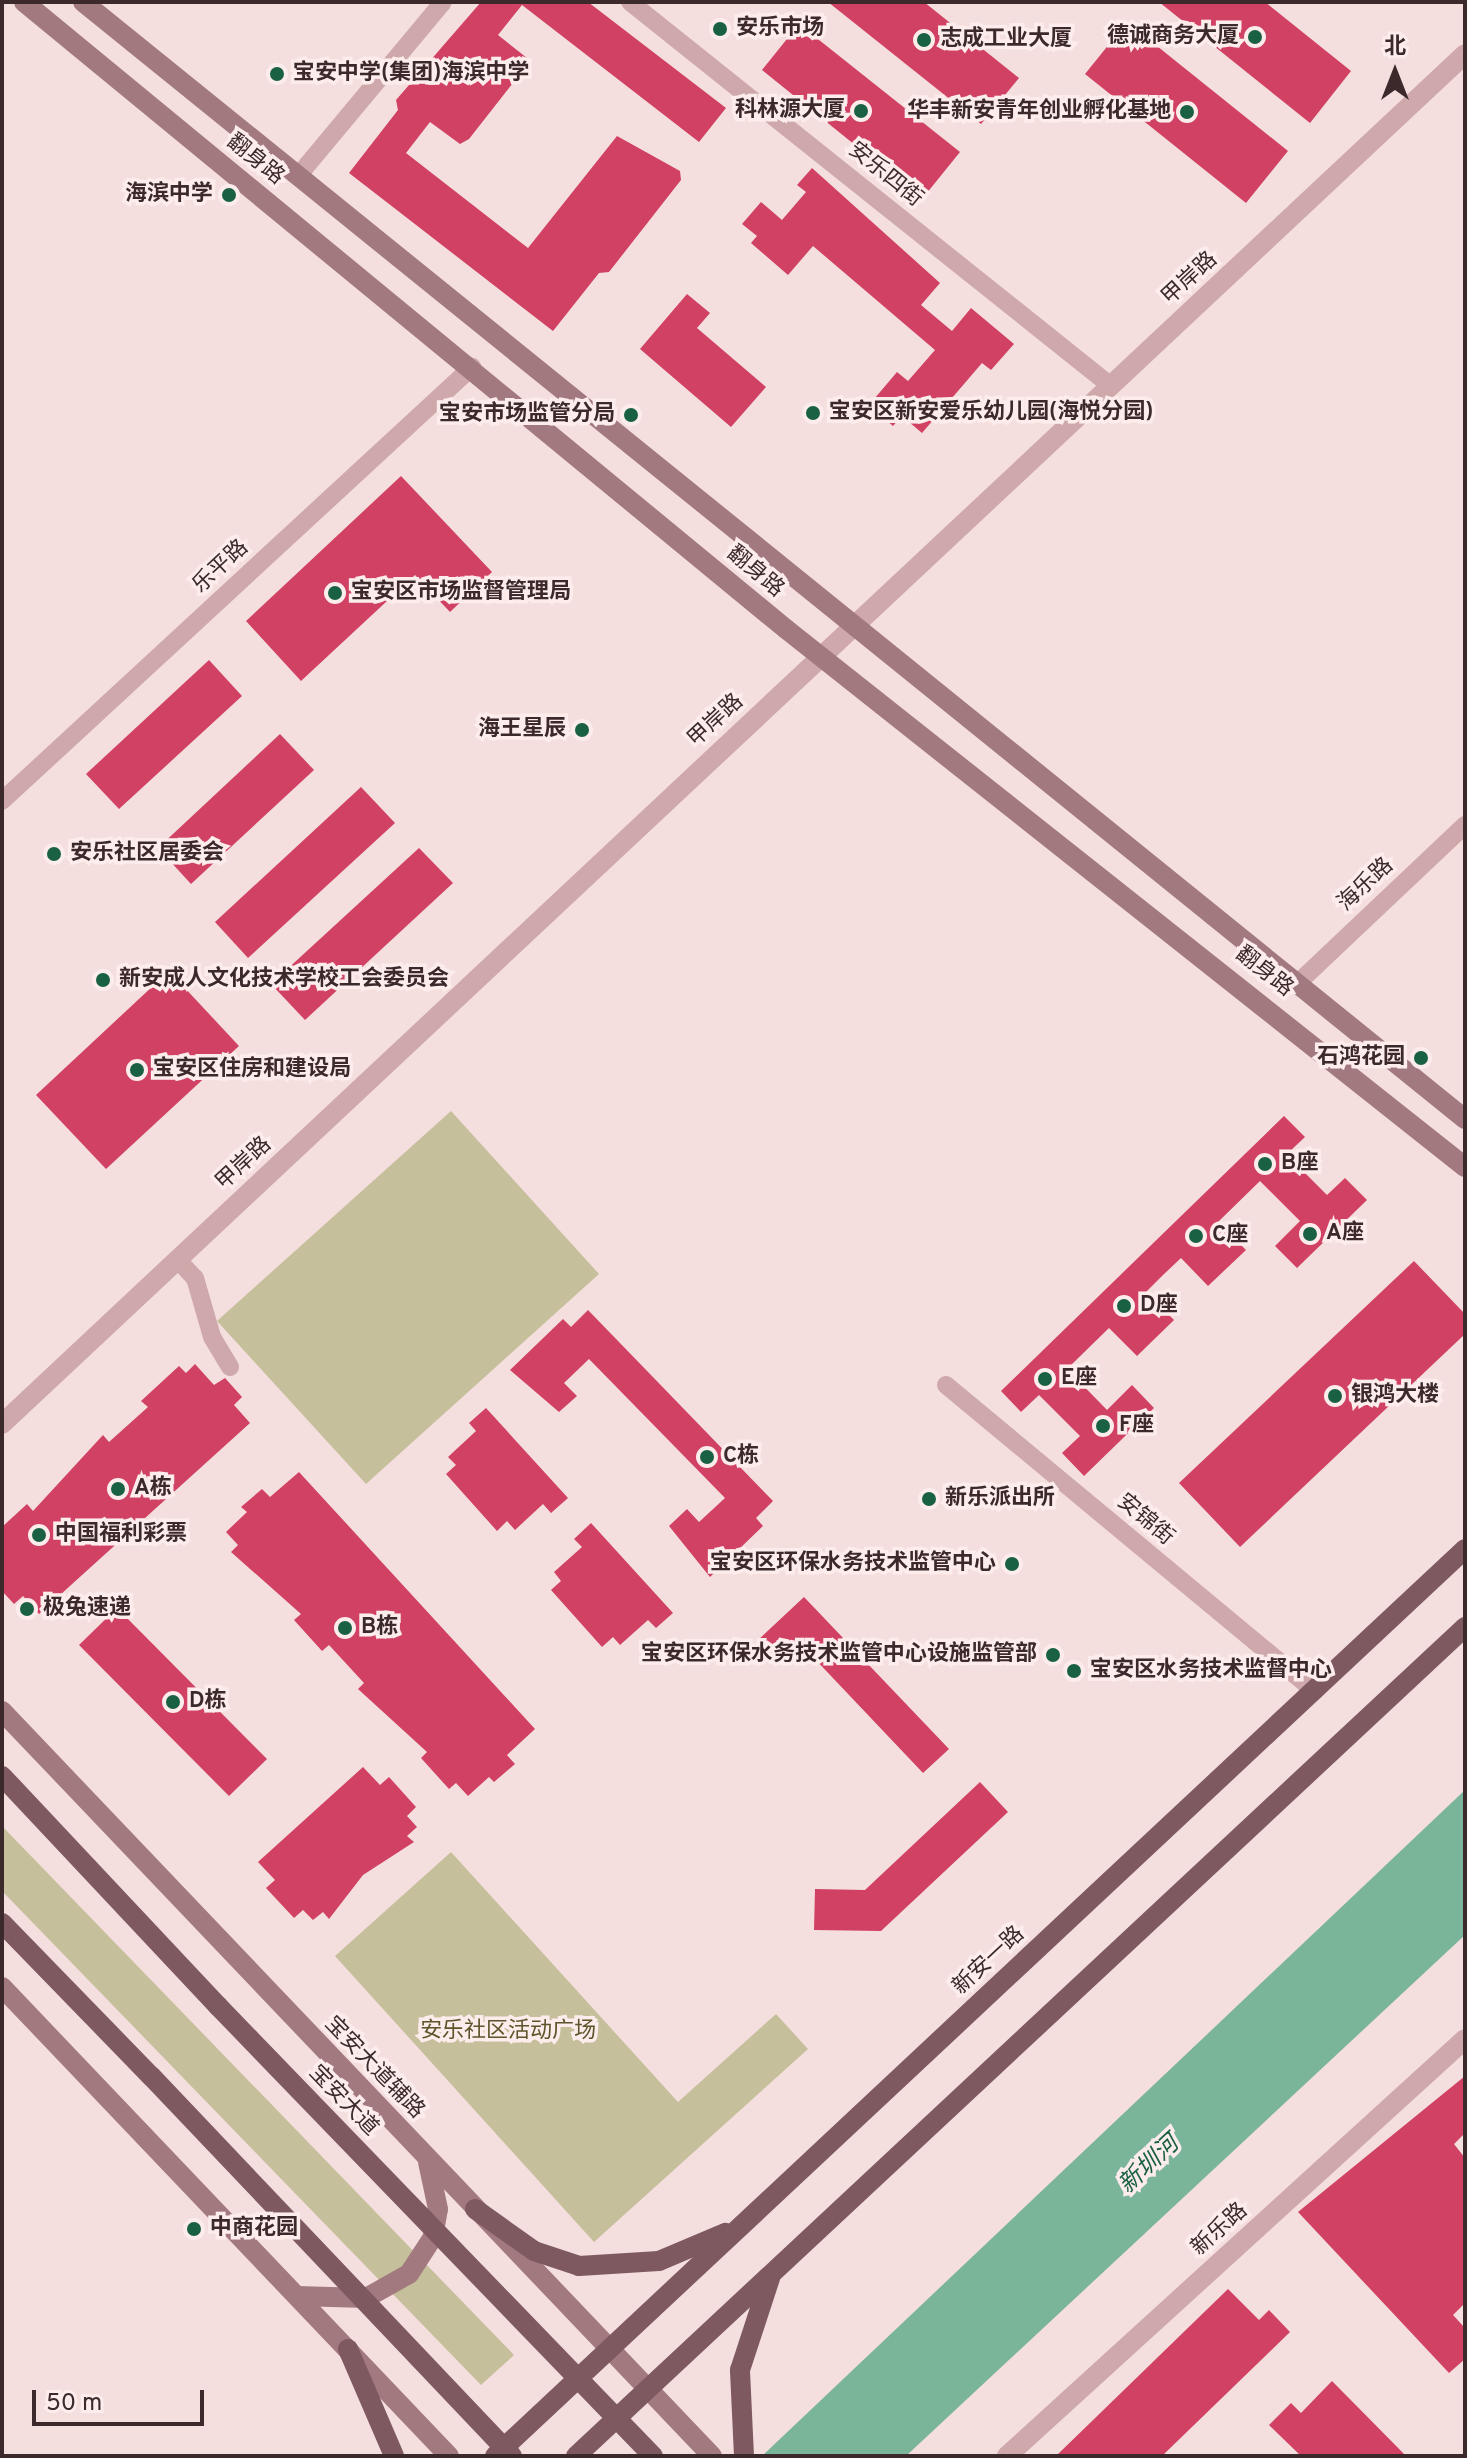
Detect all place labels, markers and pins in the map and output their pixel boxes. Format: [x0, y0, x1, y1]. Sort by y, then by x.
place label: 安乐市场 [736, 16, 824, 42]
marker: 安乐市场 [711, 20, 729, 38]
place label: 德诚商务大厦 [1107, 24, 1239, 50]
place label: 志成工业大厦 [940, 27, 1072, 53]
marker: 德诚商务大厦 [1246, 28, 1264, 46]
marker: 志成工业大厦 [915, 31, 933, 49]
place label: 宝安中学(集团)海滨中学 [293, 61, 529, 87]
marker: 宝安中学(集团)海滨中学 [268, 65, 286, 83]
place label: 科林源大厦 [735, 98, 845, 124]
place label: 华丰新安青年创业孵化基地 [907, 99, 1171, 125]
marker: 科林源大厦 [852, 102, 870, 120]
marker: 华丰新安青年创业孵化基地 [1178, 103, 1196, 121]
place label: 海滨中学 [125, 182, 213, 208]
marker: 海滨中学 [220, 186, 238, 204]
place label: 宝安区新安爱乐幼儿园(海悦分园) [829, 400, 1153, 426]
place label: 宝安市场监管分局 [439, 402, 615, 428]
marker: 宝安区新安爱乐幼儿园(海悦分园) [804, 404, 822, 422]
marker: 宝安市场监管分局 [622, 406, 640, 424]
place label: 宝安区市场监督管理局 [351, 580, 571, 606]
marker: 宝安区市场监督管理局 [326, 584, 344, 602]
place label: 海王星辰 [478, 717, 566, 743]
marker: 海王星辰 [573, 721, 591, 739]
place label: 安乐社区居委会 [70, 841, 224, 867]
marker: 安乐社区居委会 [45, 845, 63, 863]
place label: 新安成人文化技术学校工会委员会 [119, 967, 449, 993]
marker: 新安成人文化技术学校工会委员会 [94, 971, 112, 989]
place label: 石鸿花园 [1317, 1045, 1405, 1071]
marker: 石鸿花园 [1412, 1049, 1430, 1067]
place label: 宝安区住房和建设局 [153, 1057, 351, 1083]
marker: 宝安区住房和建设局 [128, 1061, 146, 1079]
place label: B座 [1281, 1151, 1318, 1177]
marker: B座 [1256, 1155, 1274, 1173]
place label: A座 [1326, 1221, 1364, 1247]
place label: C座 [1212, 1223, 1248, 1249]
marker: A座 [1301, 1225, 1319, 1243]
marker: C座 [1187, 1227, 1205, 1245]
place label: D座 [1140, 1293, 1178, 1319]
marker: D座 [1115, 1297, 1133, 1315]
place label: E座 [1061, 1366, 1097, 1392]
marker: E座 [1036, 1370, 1054, 1388]
place label: 银鸿大楼 [1351, 1383, 1439, 1409]
marker: 银鸿大楼 [1326, 1387, 1344, 1405]
place label: F座 [1119, 1413, 1154, 1439]
marker: F座 [1094, 1417, 1112, 1435]
place label: C栋 [723, 1444, 759, 1470]
marker: C栋 [698, 1448, 716, 1466]
place label: A栋 [134, 1476, 172, 1502]
marker: A栋 [109, 1480, 127, 1498]
place label: 新乐派出所 [945, 1486, 1055, 1512]
marker: 新乐派出所 [920, 1490, 938, 1508]
place label: 中国福利彩票 [55, 1522, 187, 1548]
marker: 中国福利彩票 [30, 1526, 48, 1544]
place label: 宝安区环保水务技术监管中心 [710, 1551, 996, 1577]
marker: 宝安区环保水务技术监管中心 [1003, 1555, 1021, 1573]
place label: 极兔速递 [43, 1596, 131, 1622]
marker: 极兔速递 [18, 1600, 36, 1618]
place label: B栋 [361, 1615, 398, 1641]
marker: B栋 [336, 1619, 354, 1637]
place label: 宝安区环保水务技术监管中心设施监管部 [641, 1642, 1037, 1668]
marker: 宝安区环保水务技术监管中心设施监管部 [1044, 1646, 1062, 1664]
place label: 宝安区水务技术监督中心 [1090, 1658, 1332, 1684]
marker: 宝安区水务技术监督中心 [1065, 1662, 1083, 1680]
place label: D栋 [189, 1689, 227, 1715]
marker: D栋 [164, 1693, 182, 1711]
place label: 中商花园 [210, 2216, 298, 2242]
marker: 中商花园 [185, 2220, 203, 2238]

